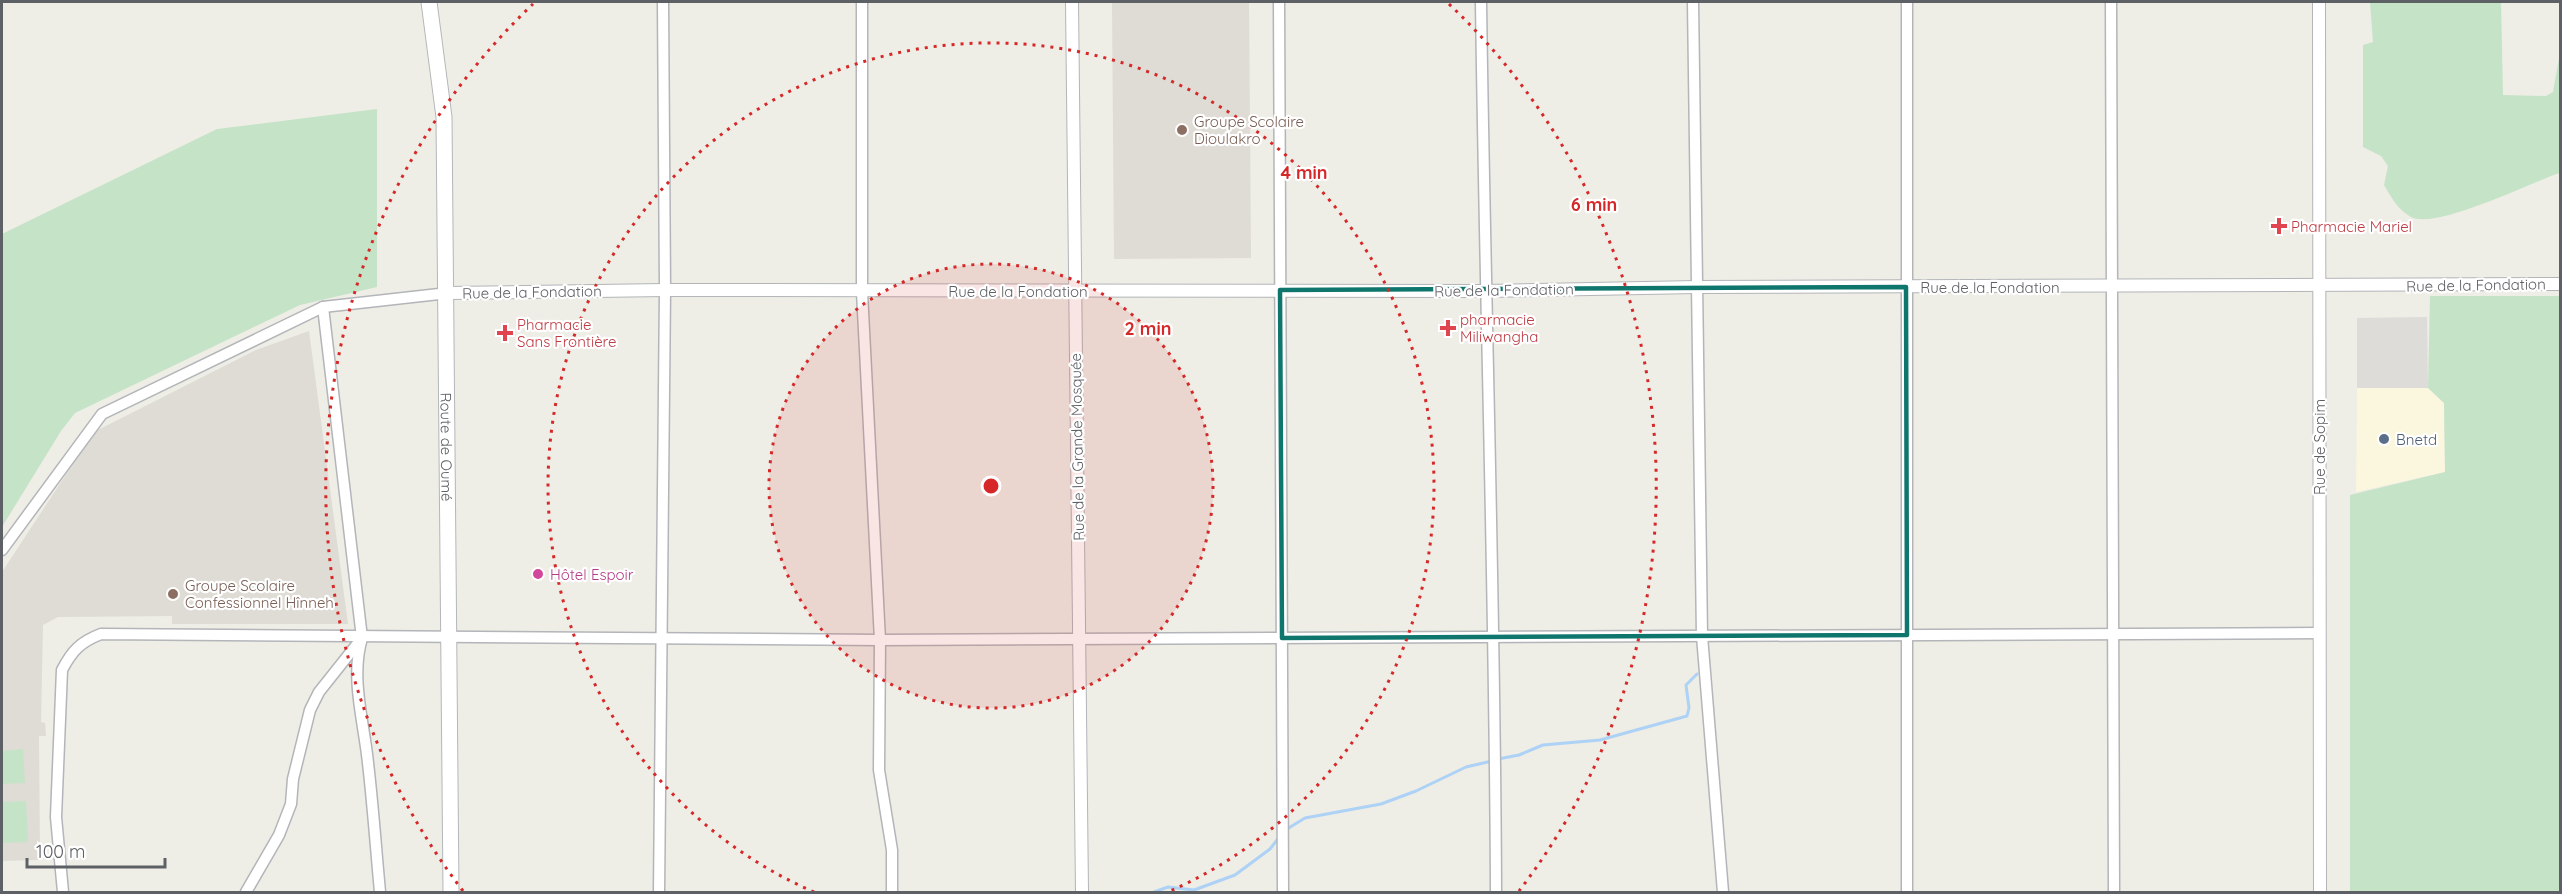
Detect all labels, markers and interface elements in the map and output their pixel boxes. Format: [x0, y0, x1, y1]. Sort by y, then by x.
place label: Groupe Scolaire Dioulakro [1194, 112, 1304, 148]
marker: Groupe Scolaire Dioulakro [1175, 123, 1189, 137]
text: 4 min [1280, 161, 1328, 184]
text: 6 min [1571, 193, 1617, 216]
place label: Pharmacie Mariel [2291, 217, 2412, 236]
marker: Pharmacie Mariel [2272, 219, 2286, 233]
street label: Rue de la Fondation [2406, 274, 2546, 296]
street label: Rue de la Fondation [1920, 278, 2060, 297]
street label: Rue de la Fondation [1434, 279, 1574, 301]
street label: Rue de la Fondation [462, 281, 602, 303]
street label: Rue de la Fondation [948, 282, 1088, 301]
place label: pharmacie Miliwangha [1460, 310, 1538, 346]
place label: Pharmacie Sans Frontière [517, 315, 617, 351]
text: 2 min [1125, 317, 1171, 340]
marker: pharmacie Miliwangha [1441, 321, 1455, 335]
marker: Pharmacie Sans Frontière [498, 326, 512, 340]
street label: Rue de la Grande Mosquée [1066, 353, 1088, 541]
street label: Route de Oumé [437, 392, 457, 502]
street label: Rue de Sopim [2310, 399, 2329, 495]
place label: Bnetd [2396, 430, 2437, 449]
marker: Bnetd [2377, 432, 2391, 446]
centre of rings [981, 476, 1001, 496]
place label: Hôtel Espoir [550, 565, 634, 584]
marker: Hôtel Espoir [531, 567, 545, 581]
place label: Groupe Scolaire Confessionnel Hînneh [185, 576, 334, 612]
marker: Groupe Scolaire Confessionnel Hînneh [166, 587, 180, 601]
scale bar [27, 831, 165, 869]
text: 100 m [36, 840, 85, 863]

